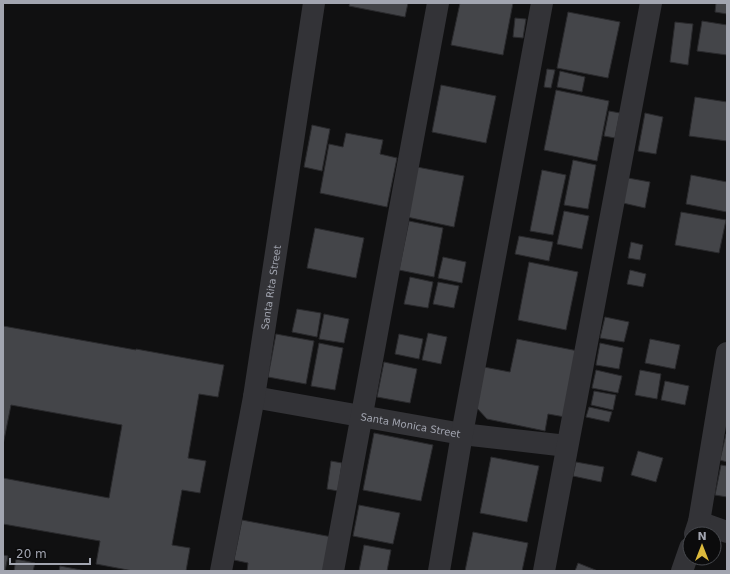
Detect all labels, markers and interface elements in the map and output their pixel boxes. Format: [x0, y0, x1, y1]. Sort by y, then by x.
street label: Santa Rita Street [259, 244, 283, 331]
street label: Santa Monica Street [360, 411, 461, 440]
north arrow [682, 526, 722, 566]
text: N [697, 530, 707, 543]
scale bar [10, 540, 90, 566]
text: 20 m [16, 547, 47, 561]

